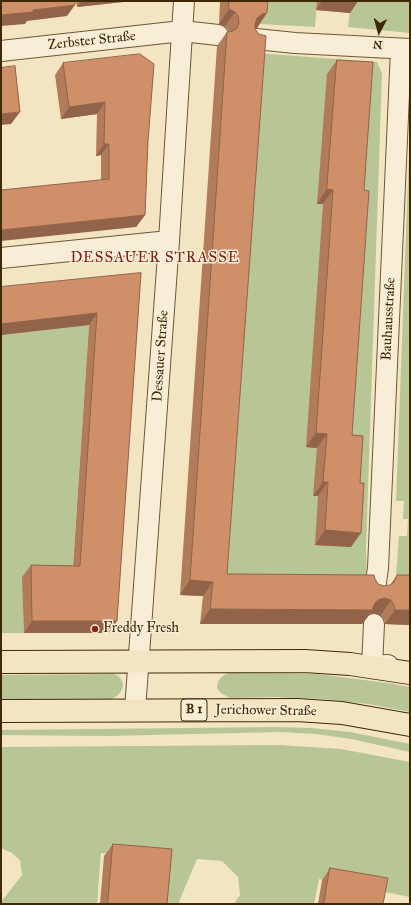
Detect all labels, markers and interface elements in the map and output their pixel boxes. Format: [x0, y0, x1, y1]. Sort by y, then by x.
north arrow [359, 12, 399, 52]
street label: Zerbster Straße [47, 28, 137, 54]
text: N [372, 37, 383, 51]
district label: DESSAUER STRASSE [70, 249, 240, 267]
street label: Bauhausstraße [378, 277, 400, 361]
street label: Dessauer Straße [149, 310, 173, 402]
place label: Freddy Fresh [103, 621, 179, 637]
marker: Freddy Fresh [90, 624, 100, 634]
road number: B 1 [181, 699, 207, 721]
street label: Jerichower Straße [215, 702, 317, 720]

